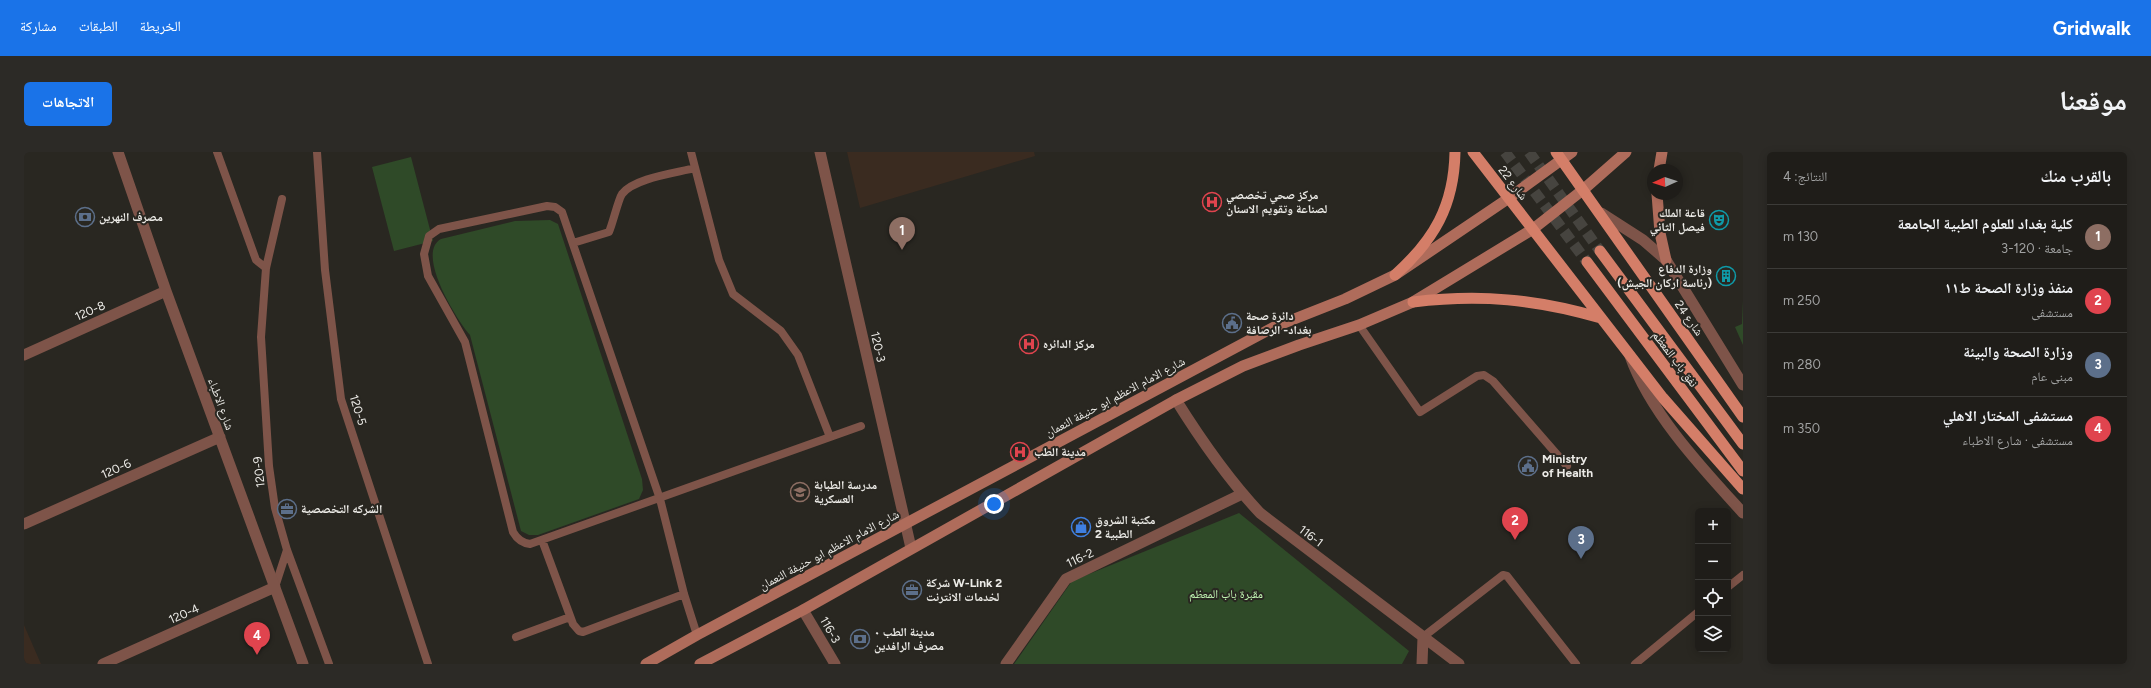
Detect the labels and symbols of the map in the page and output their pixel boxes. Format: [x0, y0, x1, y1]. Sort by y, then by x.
street label: شارع 22 [1495, 163, 1531, 203]
north arrow [1647, 164, 1683, 200]
place label: مركز صحي تخصصي لصناعة وتقويم الاسنان [1226, 188, 1327, 217]
hospital icon: مركز صحي تخصصي لصناعة وتقويم الاسنان [1201, 191, 1223, 213]
bank icon: مصرف النهرين [74, 206, 96, 228]
place label: قاعة الملك فيصل الثاني [1650, 206, 1705, 237]
theatre icon: قاعة الملك فيصل الثاني [1708, 209, 1730, 231]
place label: مصرف النهرين [99, 210, 163, 225]
pin: 1 [889, 217, 915, 250]
place label: وزارة الدفاع (رئاسة اركان الجيش) [1617, 262, 1712, 291]
building icon: وزارة الدفاع (رئاسة اركان الجيش) [1715, 265, 1737, 287]
street label: 120-8 [73, 298, 107, 324]
street label: شارع 24 [1671, 298, 1706, 339]
place label: دائرة صحة بغداد- الرصافة [1246, 309, 1311, 337]
public building icon: دائرة صحة بغداد- الرصافة [1221, 312, 1243, 334]
street label: نفق باب المعظم [1649, 328, 1701, 390]
street label: 120-3 [868, 330, 888, 364]
hospital icon: مركز الدائره [1018, 333, 1040, 355]
place label: مركز الدائره [1043, 337, 1095, 351]
street label: شارع الامام الاعظم ابو حنيفة النعمان [1043, 354, 1188, 441]
street label: شارع الاطباء [204, 376, 237, 432]
street label: 120-5 [347, 393, 369, 427]
hospital icon: مدينة الطب [1009, 441, 1031, 463]
place label: مدينة الطب [1034, 445, 1086, 459]
place label: Ministry of Health [1542, 452, 1593, 480]
street label: 120-9 [250, 455, 268, 488]
public building icon: Ministry of Health [1517, 455, 1539, 477]
street label: 120-6 [99, 456, 133, 482]
place label: مدرسة الطبابة العسكرية [814, 478, 878, 506]
school or university icon: مدرسة الطبابة العسكرية [789, 481, 811, 503]
your location [984, 494, 1004, 514]
office icon: الشركه التخصصية [276, 498, 298, 520]
place label: الشركه التخصصية [301, 502, 382, 516]
street label: شارع الامام الاعظم ابو حنيفة النعمان [757, 507, 902, 594]
pin: 2 [1502, 507, 1528, 540]
place label: مكتبة الشروق الطبية 2 [1095, 513, 1156, 541]
shop icon: مكتبة الشروق الطبية 2 [1070, 516, 1092, 538]
street label: 116-1 [1296, 522, 1326, 550]
pin: 3 [1568, 526, 1594, 559]
street label: 116-2 [1064, 546, 1096, 570]
place label: شركة W-Link 2 لخدمات الانترنت [926, 576, 1002, 604]
office icon: شركة W-Link 2 لخدمات الانترنت [901, 579, 923, 601]
park label: مقبرة باب المعظم [1189, 587, 1263, 602]
street label: 120-4 [167, 601, 202, 627]
street label: 116-3 [817, 614, 843, 646]
pin: 4 [244, 622, 270, 655]
place label: مدينة الطب ٠ مصرف الرافدين [874, 625, 944, 654]
bank icon: مدينة الطب ٠ مصرف الرافدين [849, 628, 871, 650]

